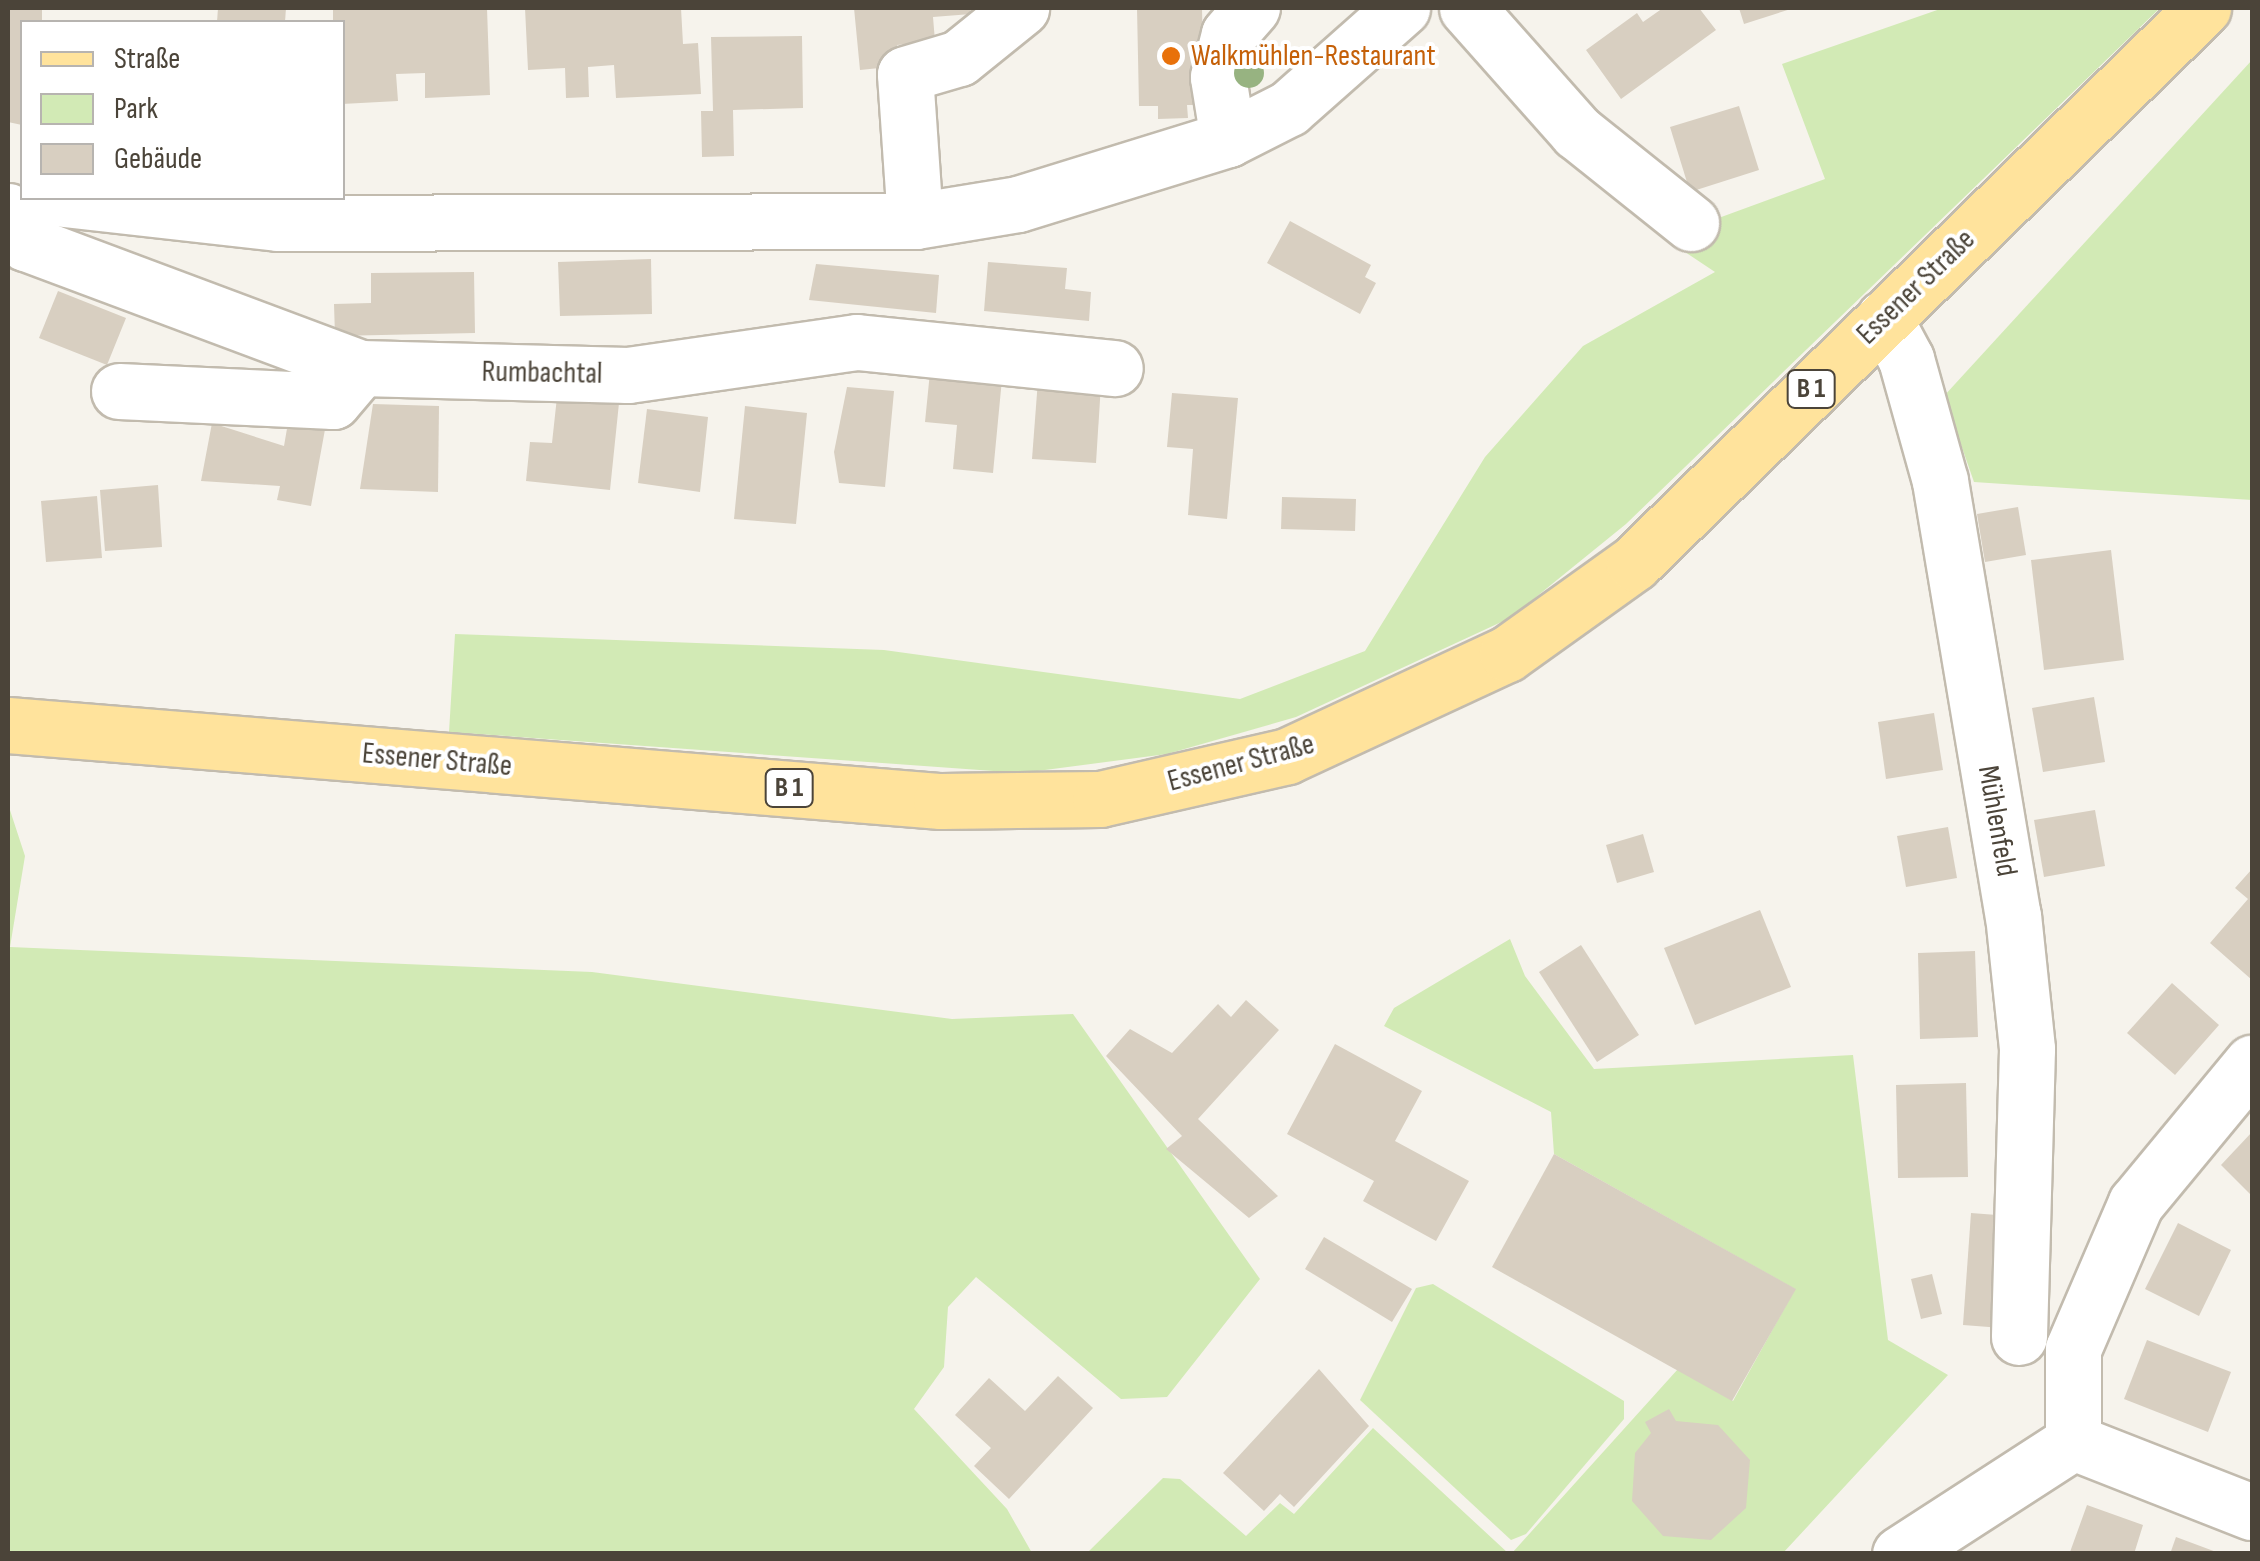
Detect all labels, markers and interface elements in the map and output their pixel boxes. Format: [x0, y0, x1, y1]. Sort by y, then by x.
legend [20, 20, 345, 200]
place label: Walkmühlen-Restaurant [1191, 38, 1436, 74]
text: Straße [114, 41, 180, 77]
marker: Walkmühlen-Restaurant [1160, 45, 1182, 67]
text: Park [114, 91, 158, 127]
text: Gebäude [114, 141, 202, 177]
street label: Essener Straße [1849, 222, 1983, 352]
street label: Rumbachtal [481, 354, 603, 392]
road number: B 1 [1786, 366, 1836, 412]
street label: Essener Straße [1164, 726, 1318, 800]
street label: Essener Straße [361, 736, 513, 784]
street label: Mühlenfeld [1970, 763, 2024, 879]
road number: B 1 [764, 765, 814, 811]

